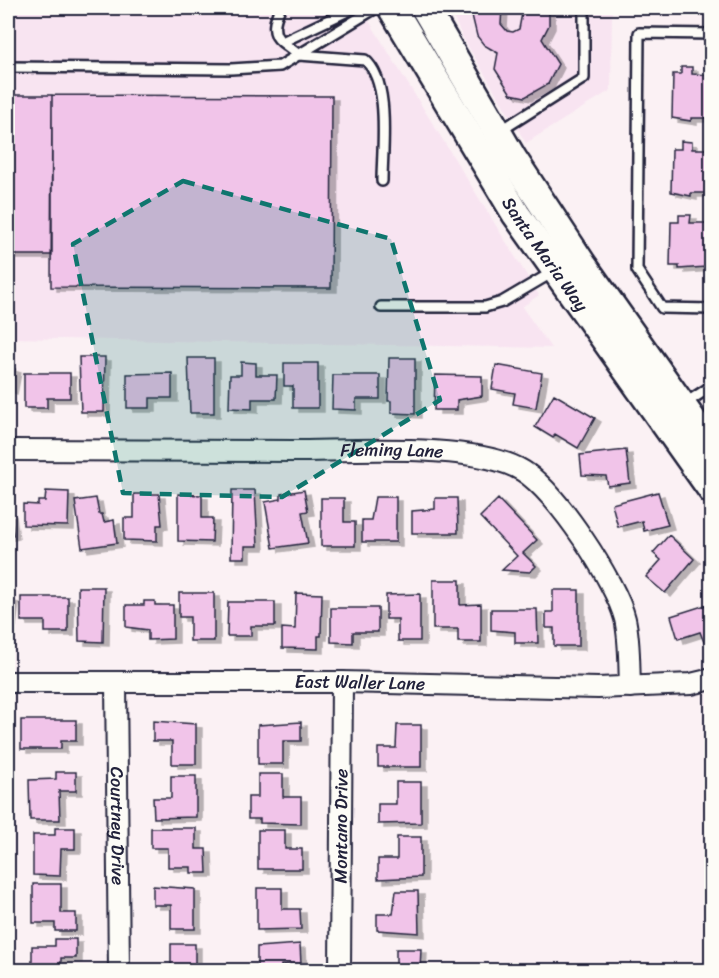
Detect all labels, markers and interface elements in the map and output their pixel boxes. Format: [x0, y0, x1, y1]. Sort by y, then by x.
street label: Santa Maria Way [493, 190, 597, 319]
street label: Fleming Lane [340, 434, 445, 468]
street label: East Waller Lane [295, 666, 426, 700]
street label: Courtney Drive [101, 767, 134, 885]
street label: Montano Drive [325, 769, 357, 883]

